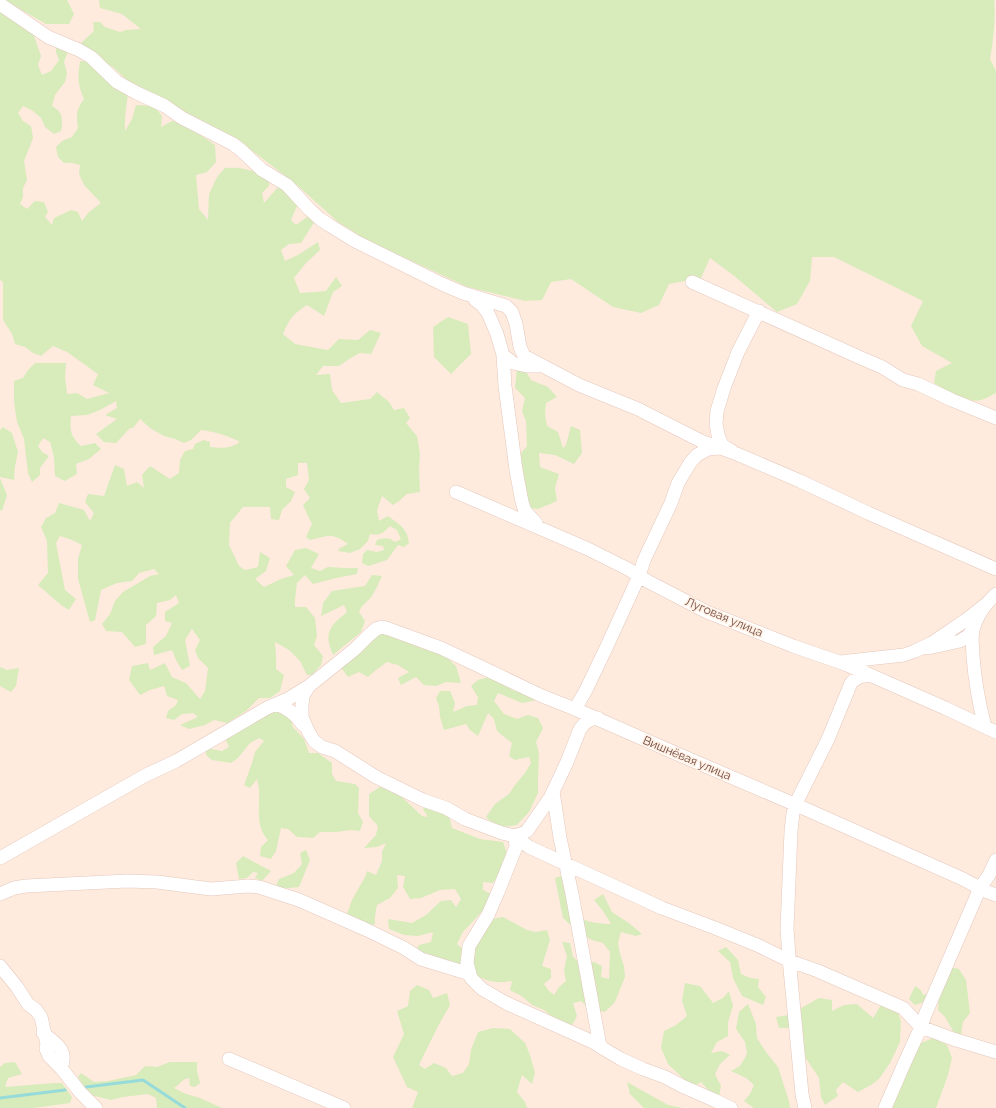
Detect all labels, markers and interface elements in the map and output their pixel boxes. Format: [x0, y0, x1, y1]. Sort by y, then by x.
street label: Луговая улица [683, 594, 765, 640]
street label: Вишнёвая улица [641, 733, 733, 783]

